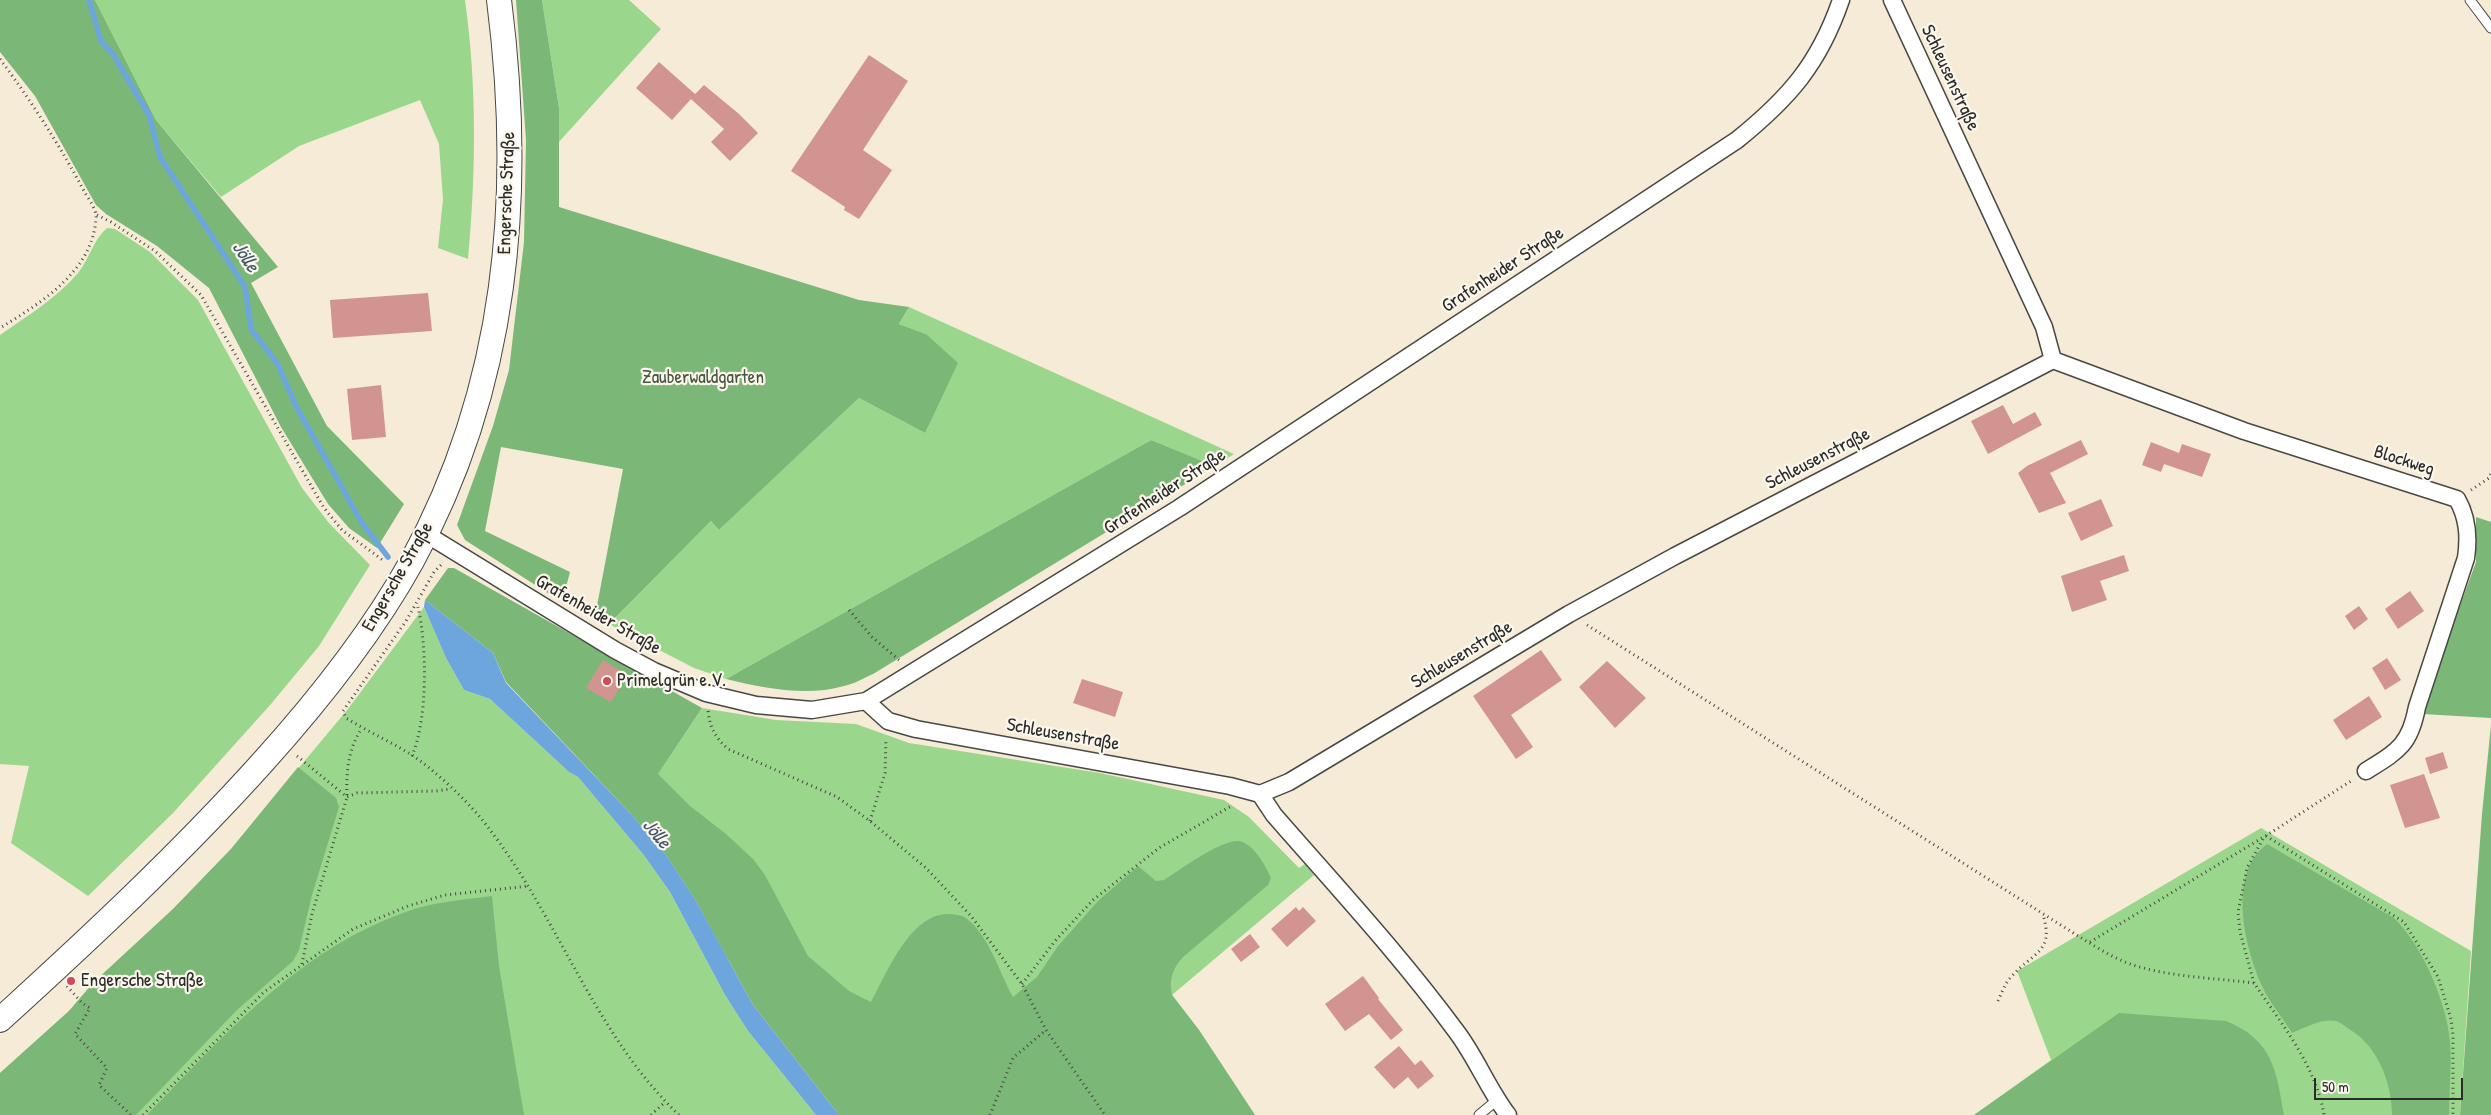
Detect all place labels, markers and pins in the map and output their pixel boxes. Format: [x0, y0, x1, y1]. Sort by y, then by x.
place label: Primelgrün e.V. [617, 670, 726, 692]
marker: Primelgrün e.V. [601, 675, 613, 687]
place label: Engersche Straße [81, 970, 204, 992]
marker: Engersche Straße [65, 975, 77, 987]

